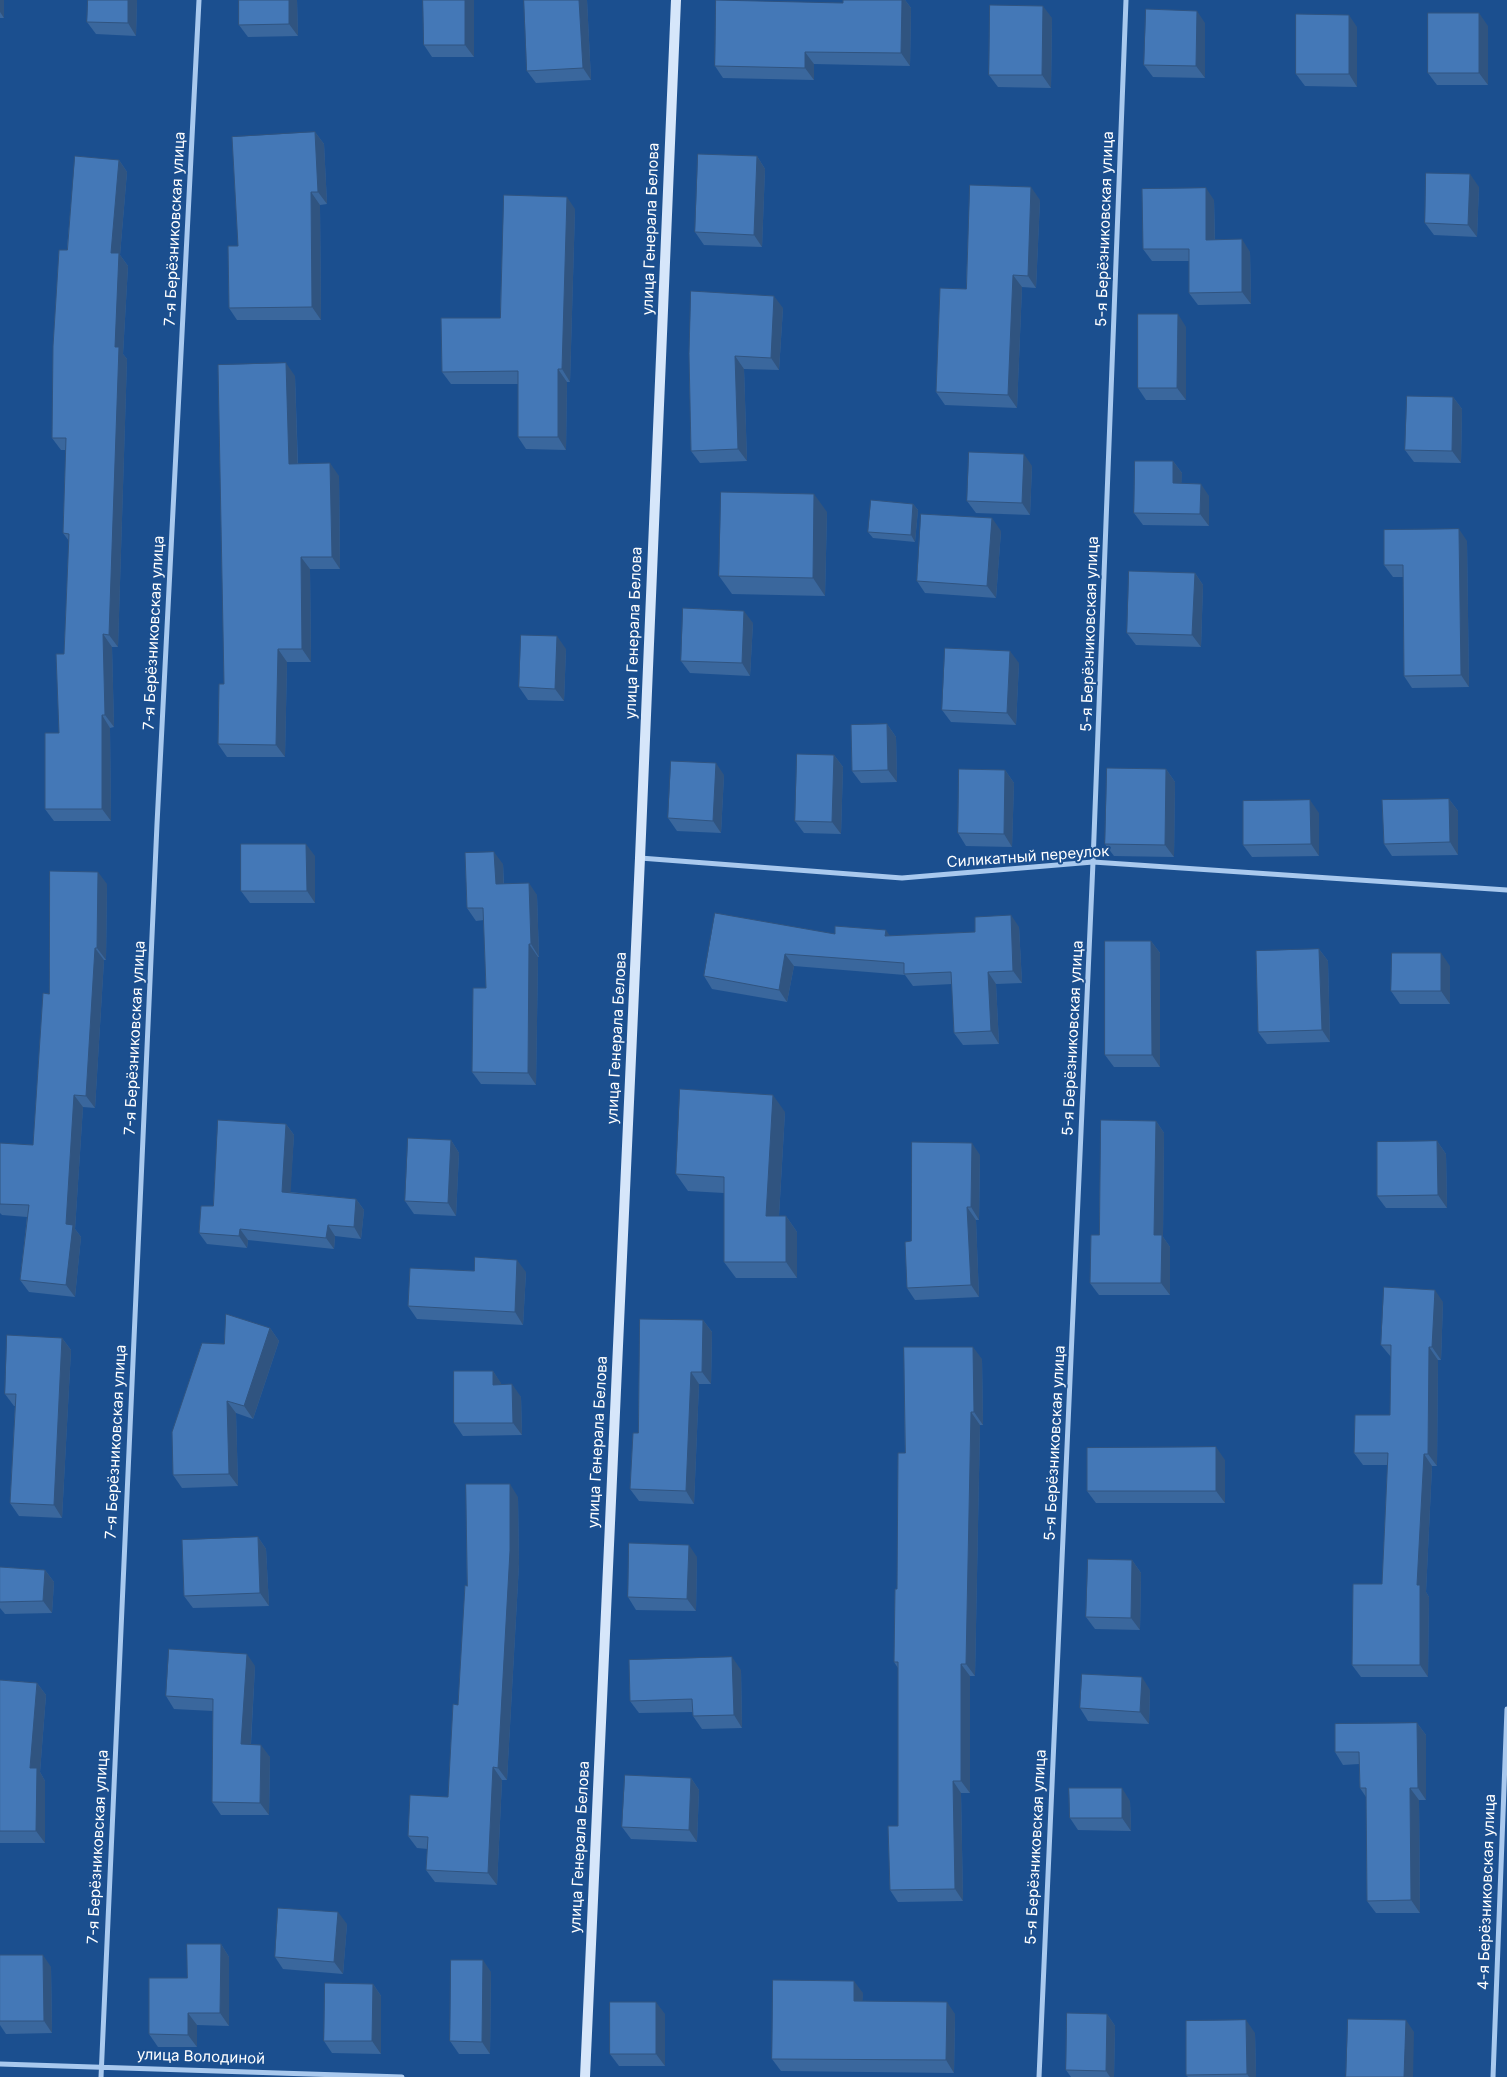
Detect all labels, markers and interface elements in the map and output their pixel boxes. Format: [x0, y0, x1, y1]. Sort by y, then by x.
street label: 7-я Берёзниковская улица [161, 131, 189, 327]
street label: 5-я Берёзниковская улица [1093, 131, 1117, 327]
street label: улица Генерала Белова [639, 142, 663, 316]
street label: 7-я Берёзниковская улица [140, 535, 168, 731]
street label: 5-я Берёзниковская улица [1078, 536, 1102, 732]
street label: улица Генерала Белова [622, 546, 646, 720]
street label: Силикатный переулок [946, 842, 1110, 872]
street label: 7-я Берёзниковская улица [121, 940, 149, 1136]
street label: 5-я Берёзниковская улица [1059, 940, 1087, 1136]
street label: улица Генерала Белова [603, 951, 631, 1125]
street label: 7-я Берёзниковская улица [102, 1344, 130, 1540]
street label: 5-я Берёзниковская улица [1041, 1345, 1069, 1541]
street label: улица Генерала Белова [584, 1355, 612, 1529]
street label: 7-я Берёзниковская улица [84, 1749, 112, 1945]
street label: 5-я Берёзниковская улица [1022, 1749, 1050, 1945]
street label: улица Генерала Белова [566, 1760, 594, 1934]
street label: 4-я Берёзниковская улица [1475, 1794, 1499, 1990]
street label: улица Володиной [137, 2046, 265, 2068]

